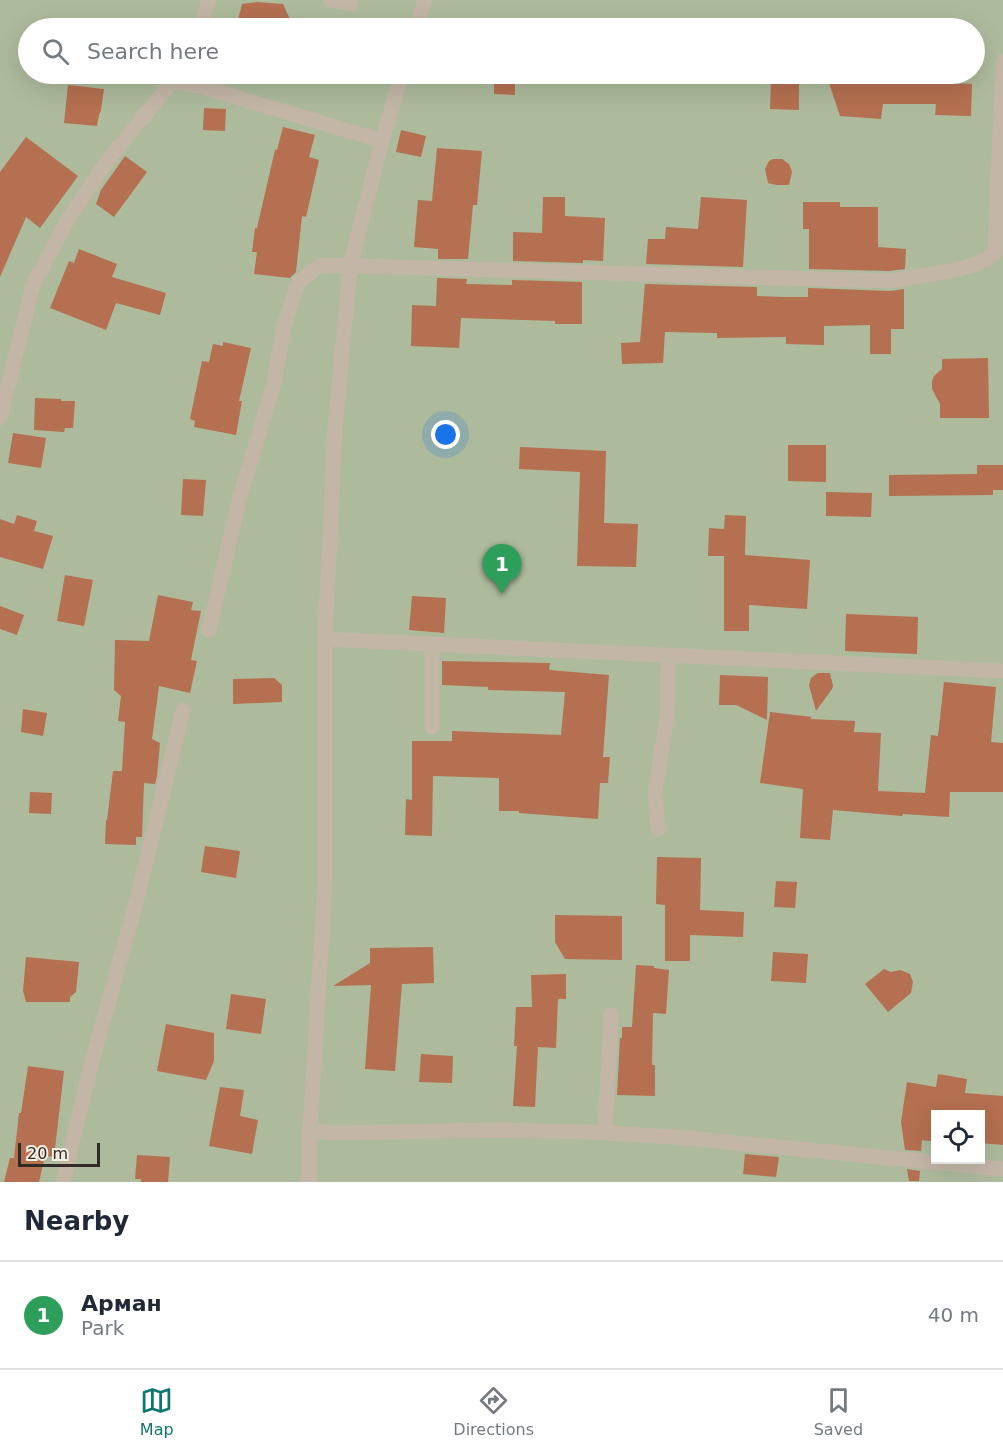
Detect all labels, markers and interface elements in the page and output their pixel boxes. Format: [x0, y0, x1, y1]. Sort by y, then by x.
search box [18, 18, 985, 84]
icon: search [39, 35, 72, 68]
text: Search here [87, 39, 219, 64]
your location [431, 420, 460, 449]
pin: 1 [482, 544, 522, 594]
map controls [931, 1110, 985, 1164]
button: locate [931, 1110, 985, 1164]
scale bar [18, 1140, 100, 1168]
text: 20 m [27, 1144, 68, 1163]
text: Nearby [24, 1206, 129, 1236]
text: Арман [81, 1291, 162, 1316]
text: 1 [37, 1303, 50, 1327]
text: 40 m [928, 1303, 979, 1327]
text: Park [81, 1316, 124, 1340]
tab: Map [140, 1384, 174, 1439]
tab: Directions [453, 1384, 534, 1439]
tab: Saved [814, 1384, 863, 1439]

